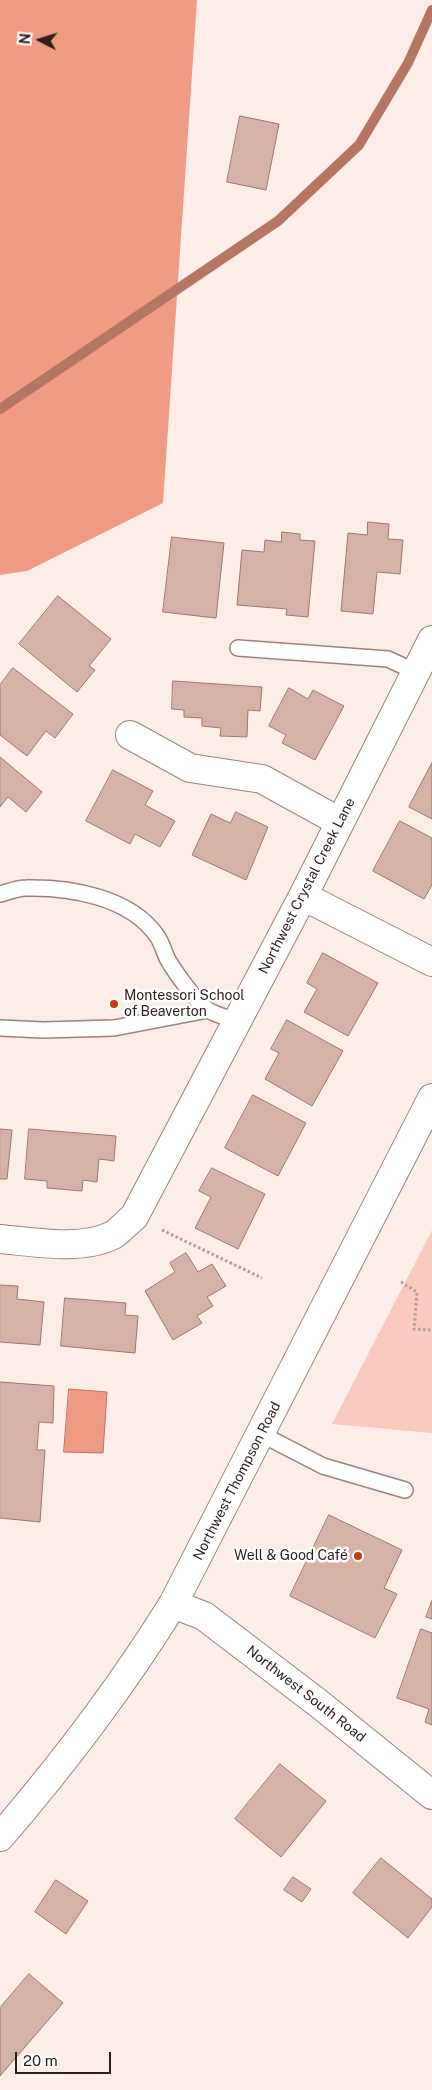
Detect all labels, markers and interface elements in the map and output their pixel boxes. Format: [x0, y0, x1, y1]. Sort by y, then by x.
north arrow [15, 15, 65, 65]
text: N [17, 33, 34, 45]
street label: Northwest Crystal Creek Lane [255, 795, 359, 977]
place label: Montessori School of Beaverton [124, 988, 245, 1020]
marker: Montessori School of Beaverton [108, 998, 120, 1010]
street label: Northwest Thompson Road [190, 1399, 284, 1563]
place label: Well & Good Café [234, 1548, 348, 1564]
marker: Well & Good Café [352, 1550, 364, 1562]
street label: Northwest South Road [243, 1642, 369, 1746]
scale bar [18, 2042, 114, 2074]
text: 20 m [23, 2052, 58, 2069]

